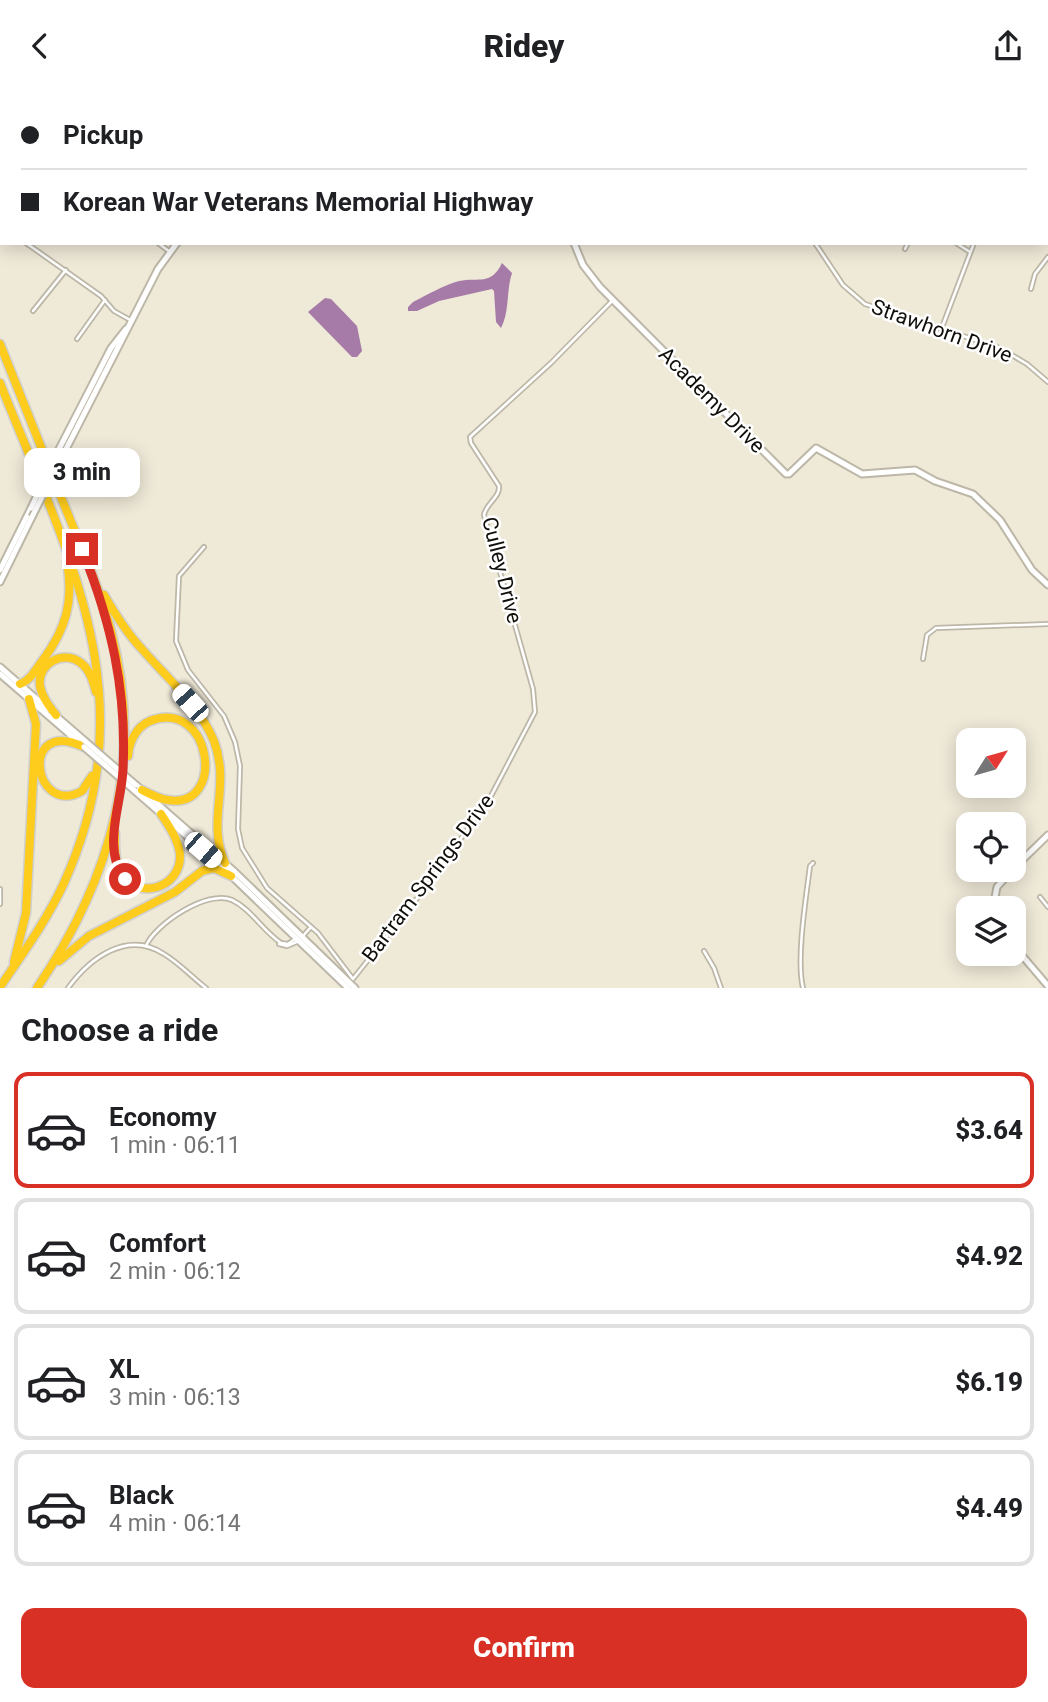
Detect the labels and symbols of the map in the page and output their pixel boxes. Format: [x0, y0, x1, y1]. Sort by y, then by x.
street label: Strawhorn Drive [868, 294, 1016, 368]
street label: Academy Drive [654, 342, 770, 458]
callout: 3 min [24, 447, 140, 497]
street label: Culley Drive [477, 514, 527, 626]
route end [66, 533, 98, 565]
car [169, 680, 212, 726]
north arrow [956, 728, 1026, 798]
street label: Bartram Springs Drive [357, 789, 499, 967]
car [181, 828, 226, 872]
route start [109, 863, 141, 895]

